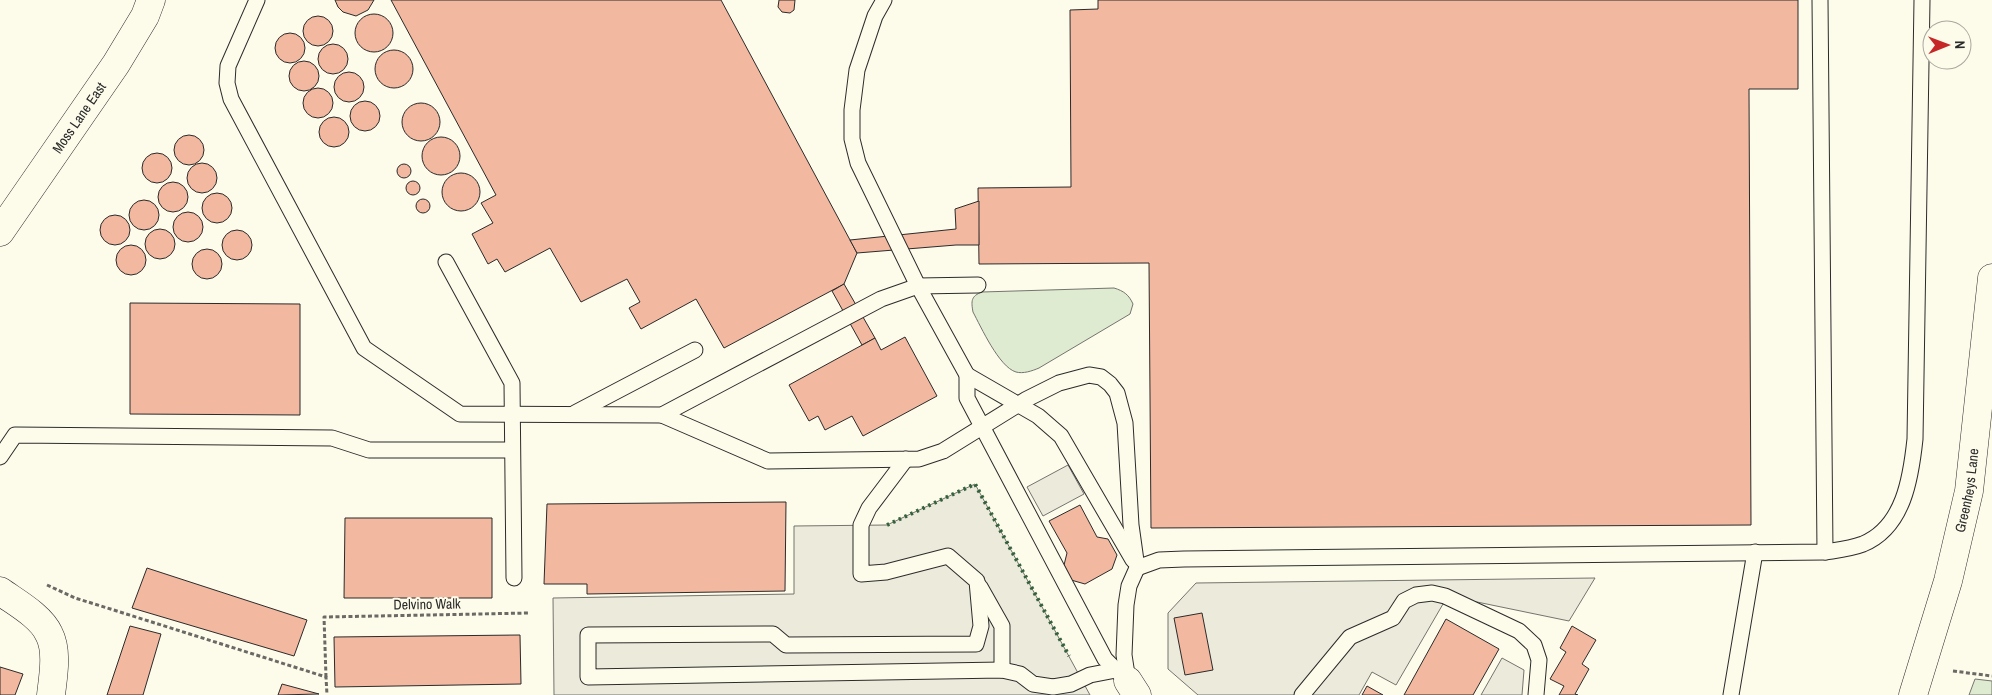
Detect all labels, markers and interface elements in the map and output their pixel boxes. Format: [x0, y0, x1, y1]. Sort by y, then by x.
north arrow [1922, 20, 1972, 70]
text: N [1951, 40, 1969, 49]
street label: Moss Lane East [48, 79, 110, 157]
street label: Greenheys Lane [1951, 447, 1983, 534]
street label: Delvino Walk [393, 594, 461, 614]

